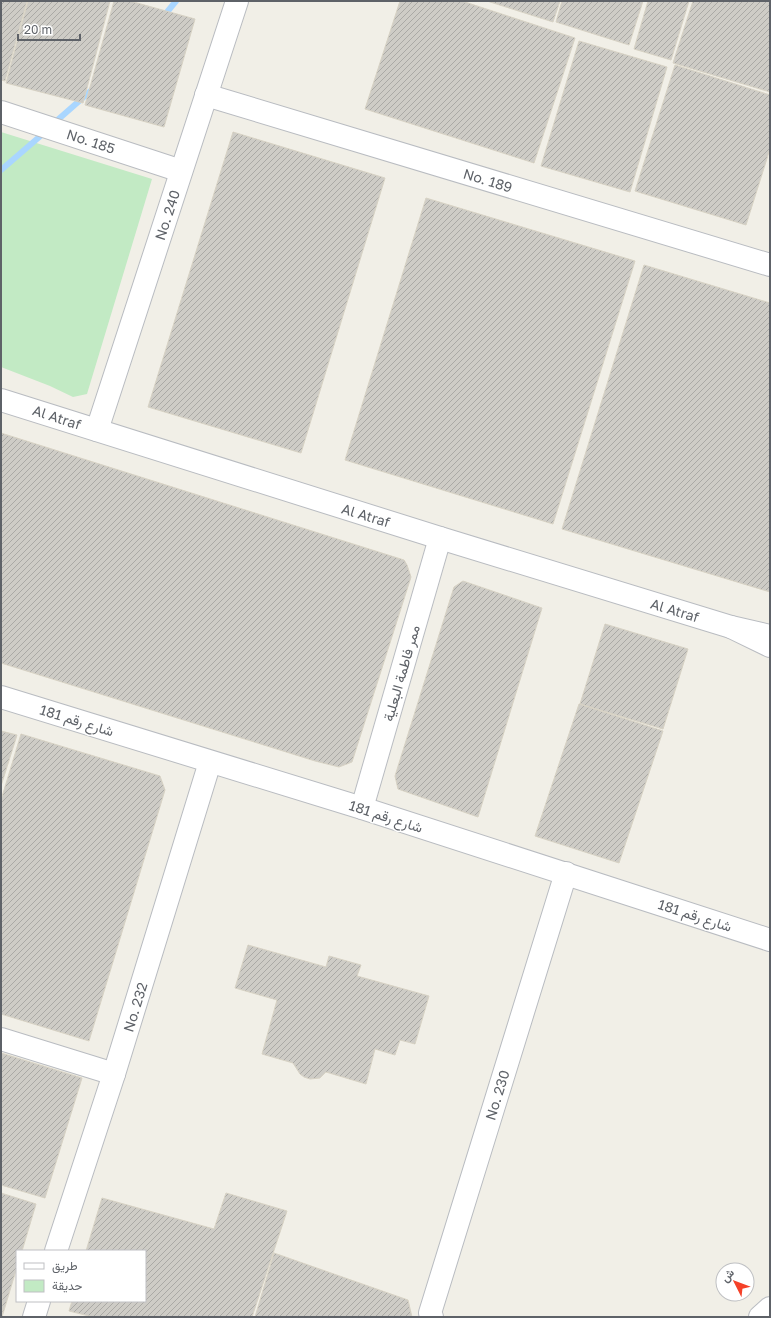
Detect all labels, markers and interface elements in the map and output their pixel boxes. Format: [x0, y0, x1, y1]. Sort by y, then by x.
scale bar [18, 16, 80, 42]
text: 20 m [24, 22, 52, 37]
street label: No. 185 [65, 125, 117, 157]
street label: No. 189 [461, 165, 515, 195]
street label: No. 240 [151, 188, 183, 242]
street label: Al Atraf [31, 401, 83, 433]
street label: Al Atraf [340, 500, 392, 530]
street label: Al Atraf [649, 595, 701, 625]
street label: ممر فاطمة البعلية [379, 623, 424, 723]
street label: شارع رقم 181 [37, 701, 116, 742]
street label: شارع رقم 181 [346, 796, 425, 839]
street label: شارع رقم 181 [655, 895, 734, 938]
street label: No. 232 [119, 980, 151, 1034]
street label: No. 230 [481, 1068, 513, 1122]
legend [16, 1250, 146, 1302]
text: طريق [52, 1258, 78, 1274]
north arrow [715, 1262, 755, 1302]
text: ش [718, 1266, 737, 1285]
text: حديقة [52, 1278, 82, 1293]

